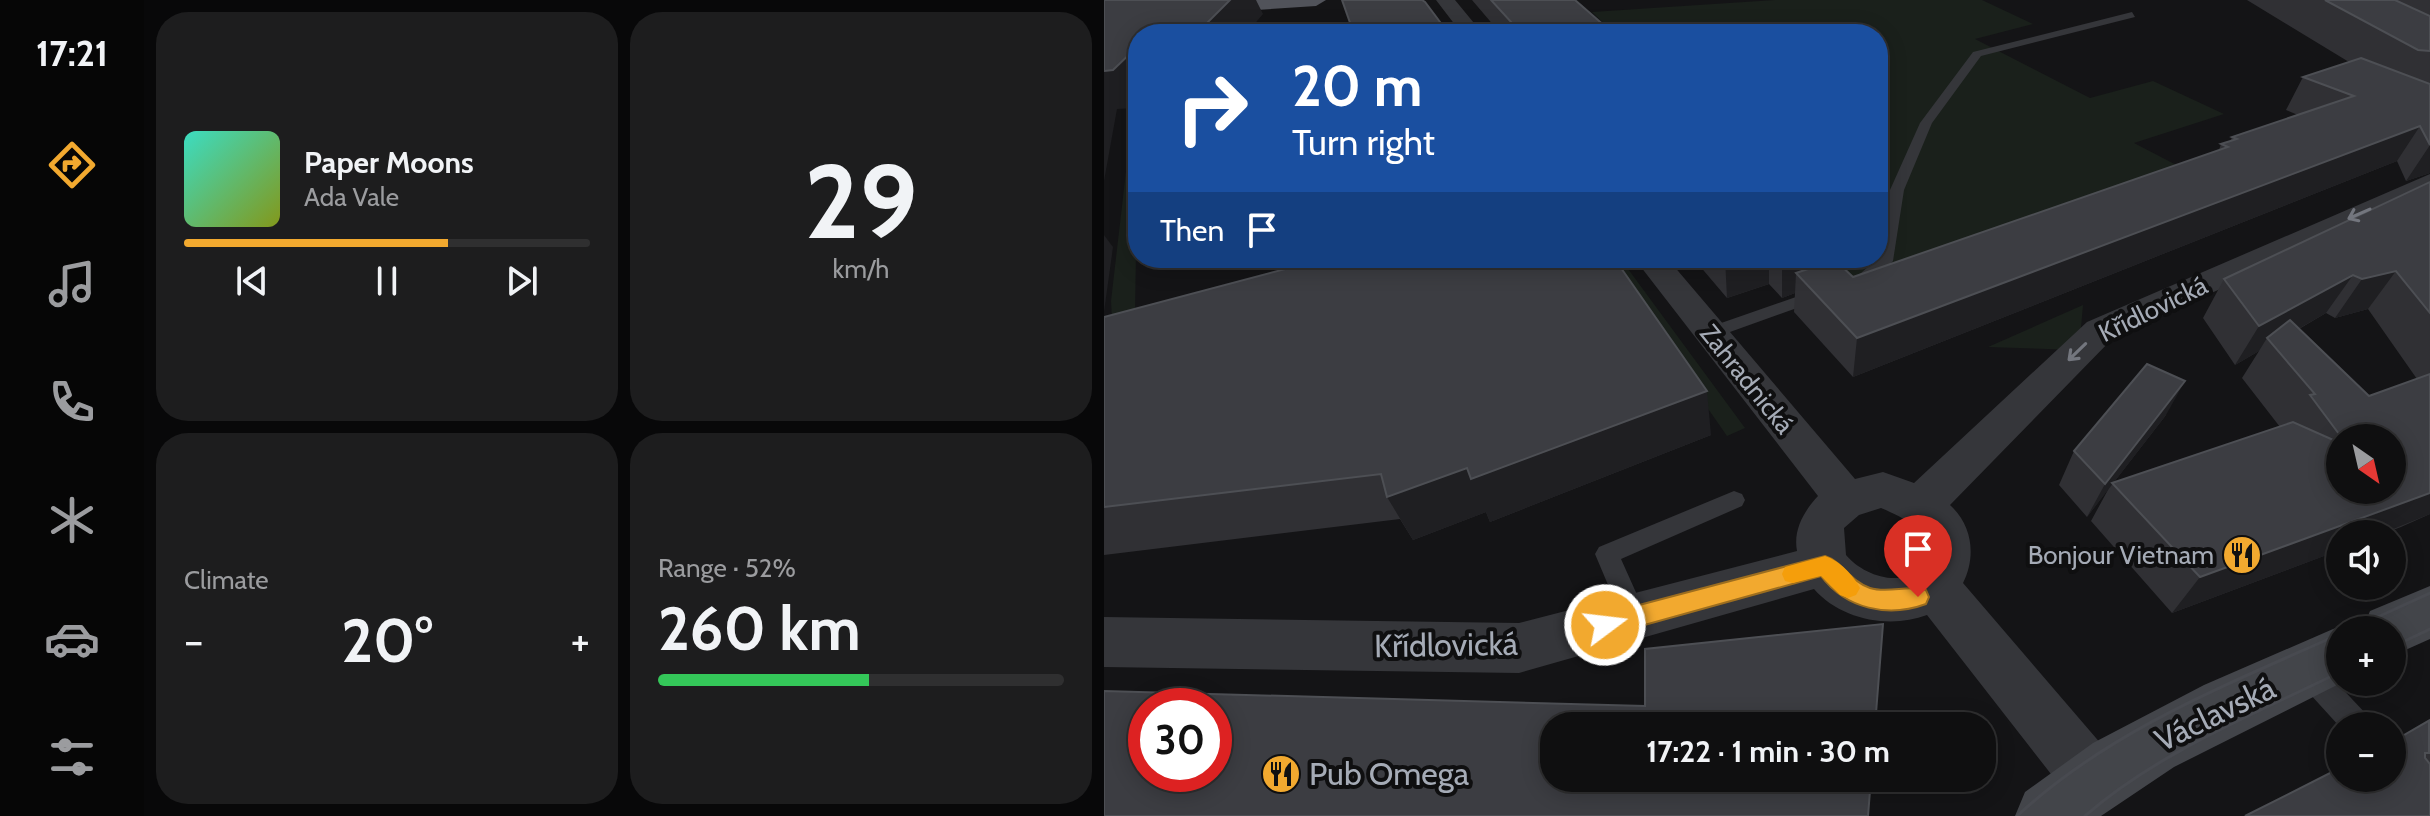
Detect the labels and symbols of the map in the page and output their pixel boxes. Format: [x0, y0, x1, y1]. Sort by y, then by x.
one-way arrow [2347, 207, 2372, 222]
street label: Křídlovická [2093, 269, 2213, 349]
street label: Zahradnická [1693, 318, 1801, 441]
one-way arrow [2068, 342, 2087, 361]
north arrow [2326, 424, 2406, 504]
pin [1884, 515, 1952, 597]
restaurant icon: Bonjour Vietnam [2221, 534, 2263, 576]
place label: Bonjour Vietnam [2028, 539, 2214, 571]
position arrow [1563, 583, 1647, 667]
street label: Křídlovická [1374, 624, 1519, 665]
street label: Václavská [2148, 668, 2282, 759]
speed limit sign: 30 [1128, 688, 1232, 792]
restaurant icon: Pub Omega [1260, 753, 1302, 795]
place label: Pub Omega [1309, 754, 1470, 793]

